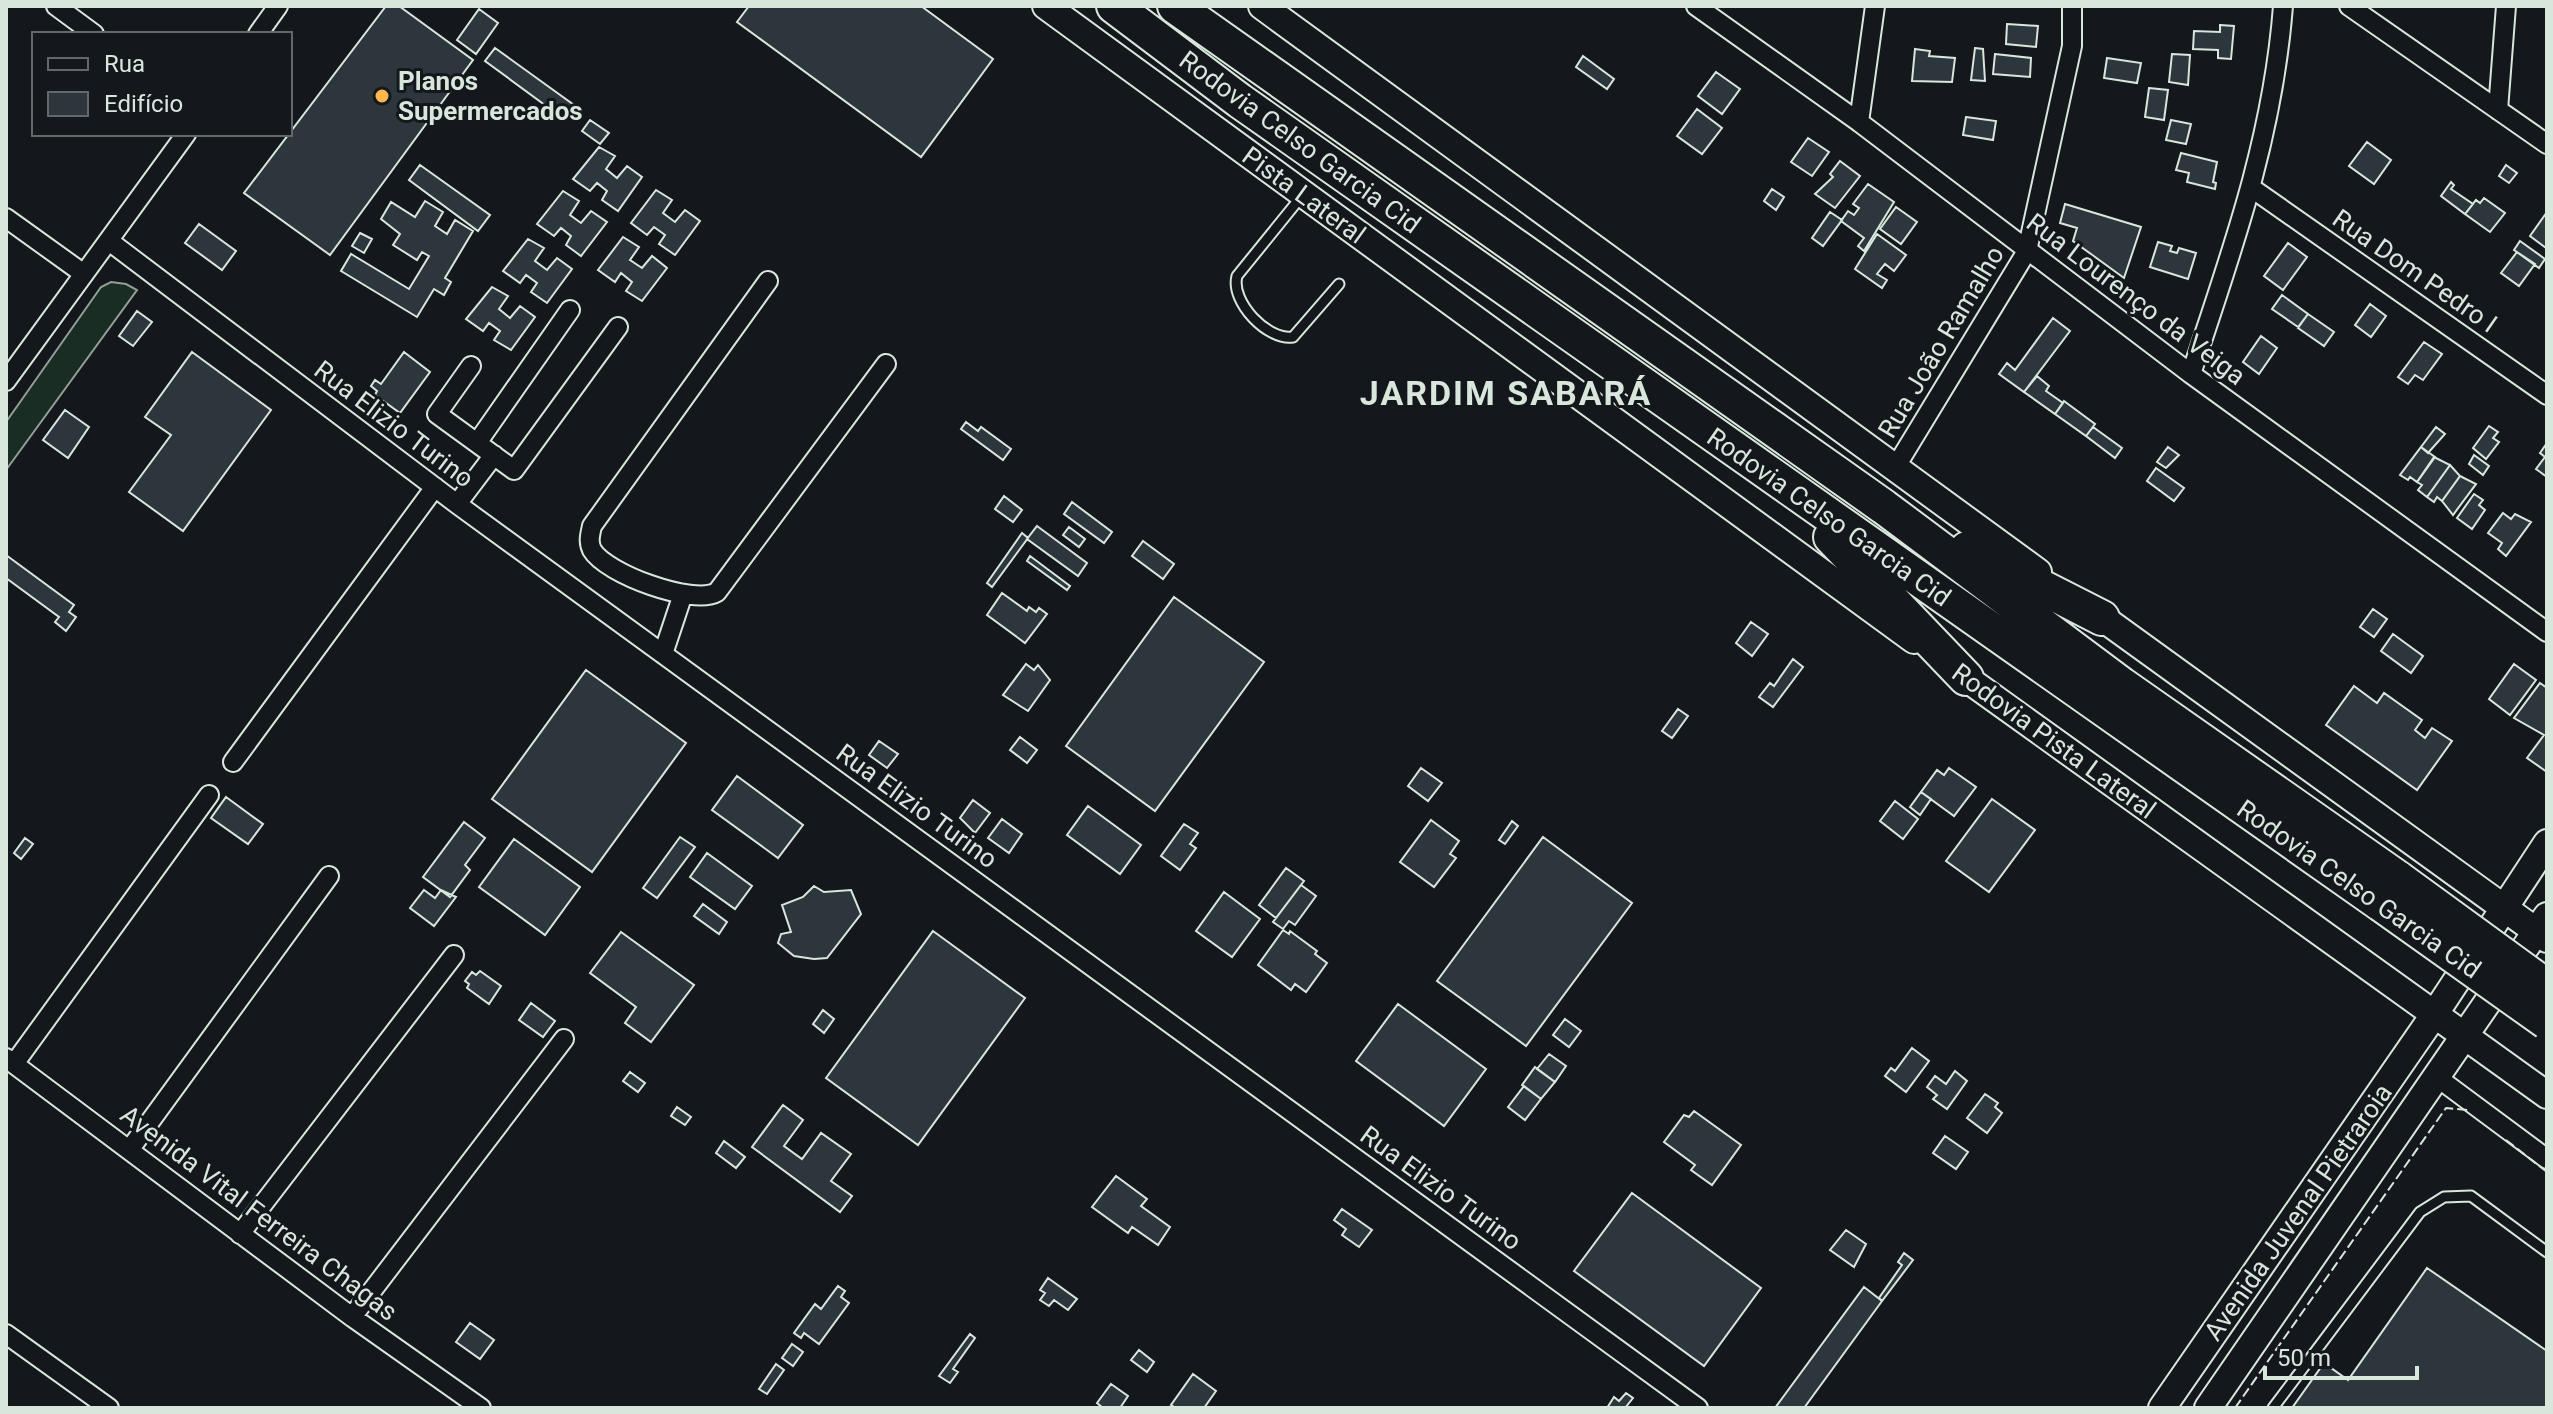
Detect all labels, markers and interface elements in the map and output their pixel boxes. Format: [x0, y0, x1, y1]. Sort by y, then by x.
legend [32, 32, 292, 136]
street label: Rodovia Celso Garcia Cid [1174, 45, 1426, 239]
text: Rua [104, 50, 145, 78]
place label: Planos Supermercados [398, 66, 583, 126]
marker: Planos Supermercados [373, 87, 391, 105]
text: Edifício [104, 90, 183, 118]
street label: Pista Lateral [1237, 140, 1371, 250]
street label: Rua Dom Pedro I [2327, 203, 2503, 339]
street label: Rua Lourenço da Veiga [2021, 207, 2251, 391]
street label: Rua João Ramalho [1872, 241, 2010, 443]
street label: Rua Elizio Turino [309, 354, 479, 494]
district label: JARDIM SABARÁ [1360, 373, 1652, 413]
street label: Rodovia Celso Garcia Cid [1702, 421, 1956, 613]
street label: Rodovia Pista Lateral [1946, 657, 2162, 825]
street label: Rua Elizio Turino [831, 738, 1003, 874]
street label: Rodovia Celso Garcia Cid [2232, 793, 2486, 985]
street label: Avenida Juvenal Pietraroia [2198, 1078, 2398, 1346]
street label: Avenida Vital Ferreira Chagas [115, 1099, 403, 1327]
street label: Rua Elizio Turino [1355, 1120, 1527, 1256]
scale bar [2265, 1330, 2417, 1380]
text: 50 m [2277, 1344, 2331, 1372]

